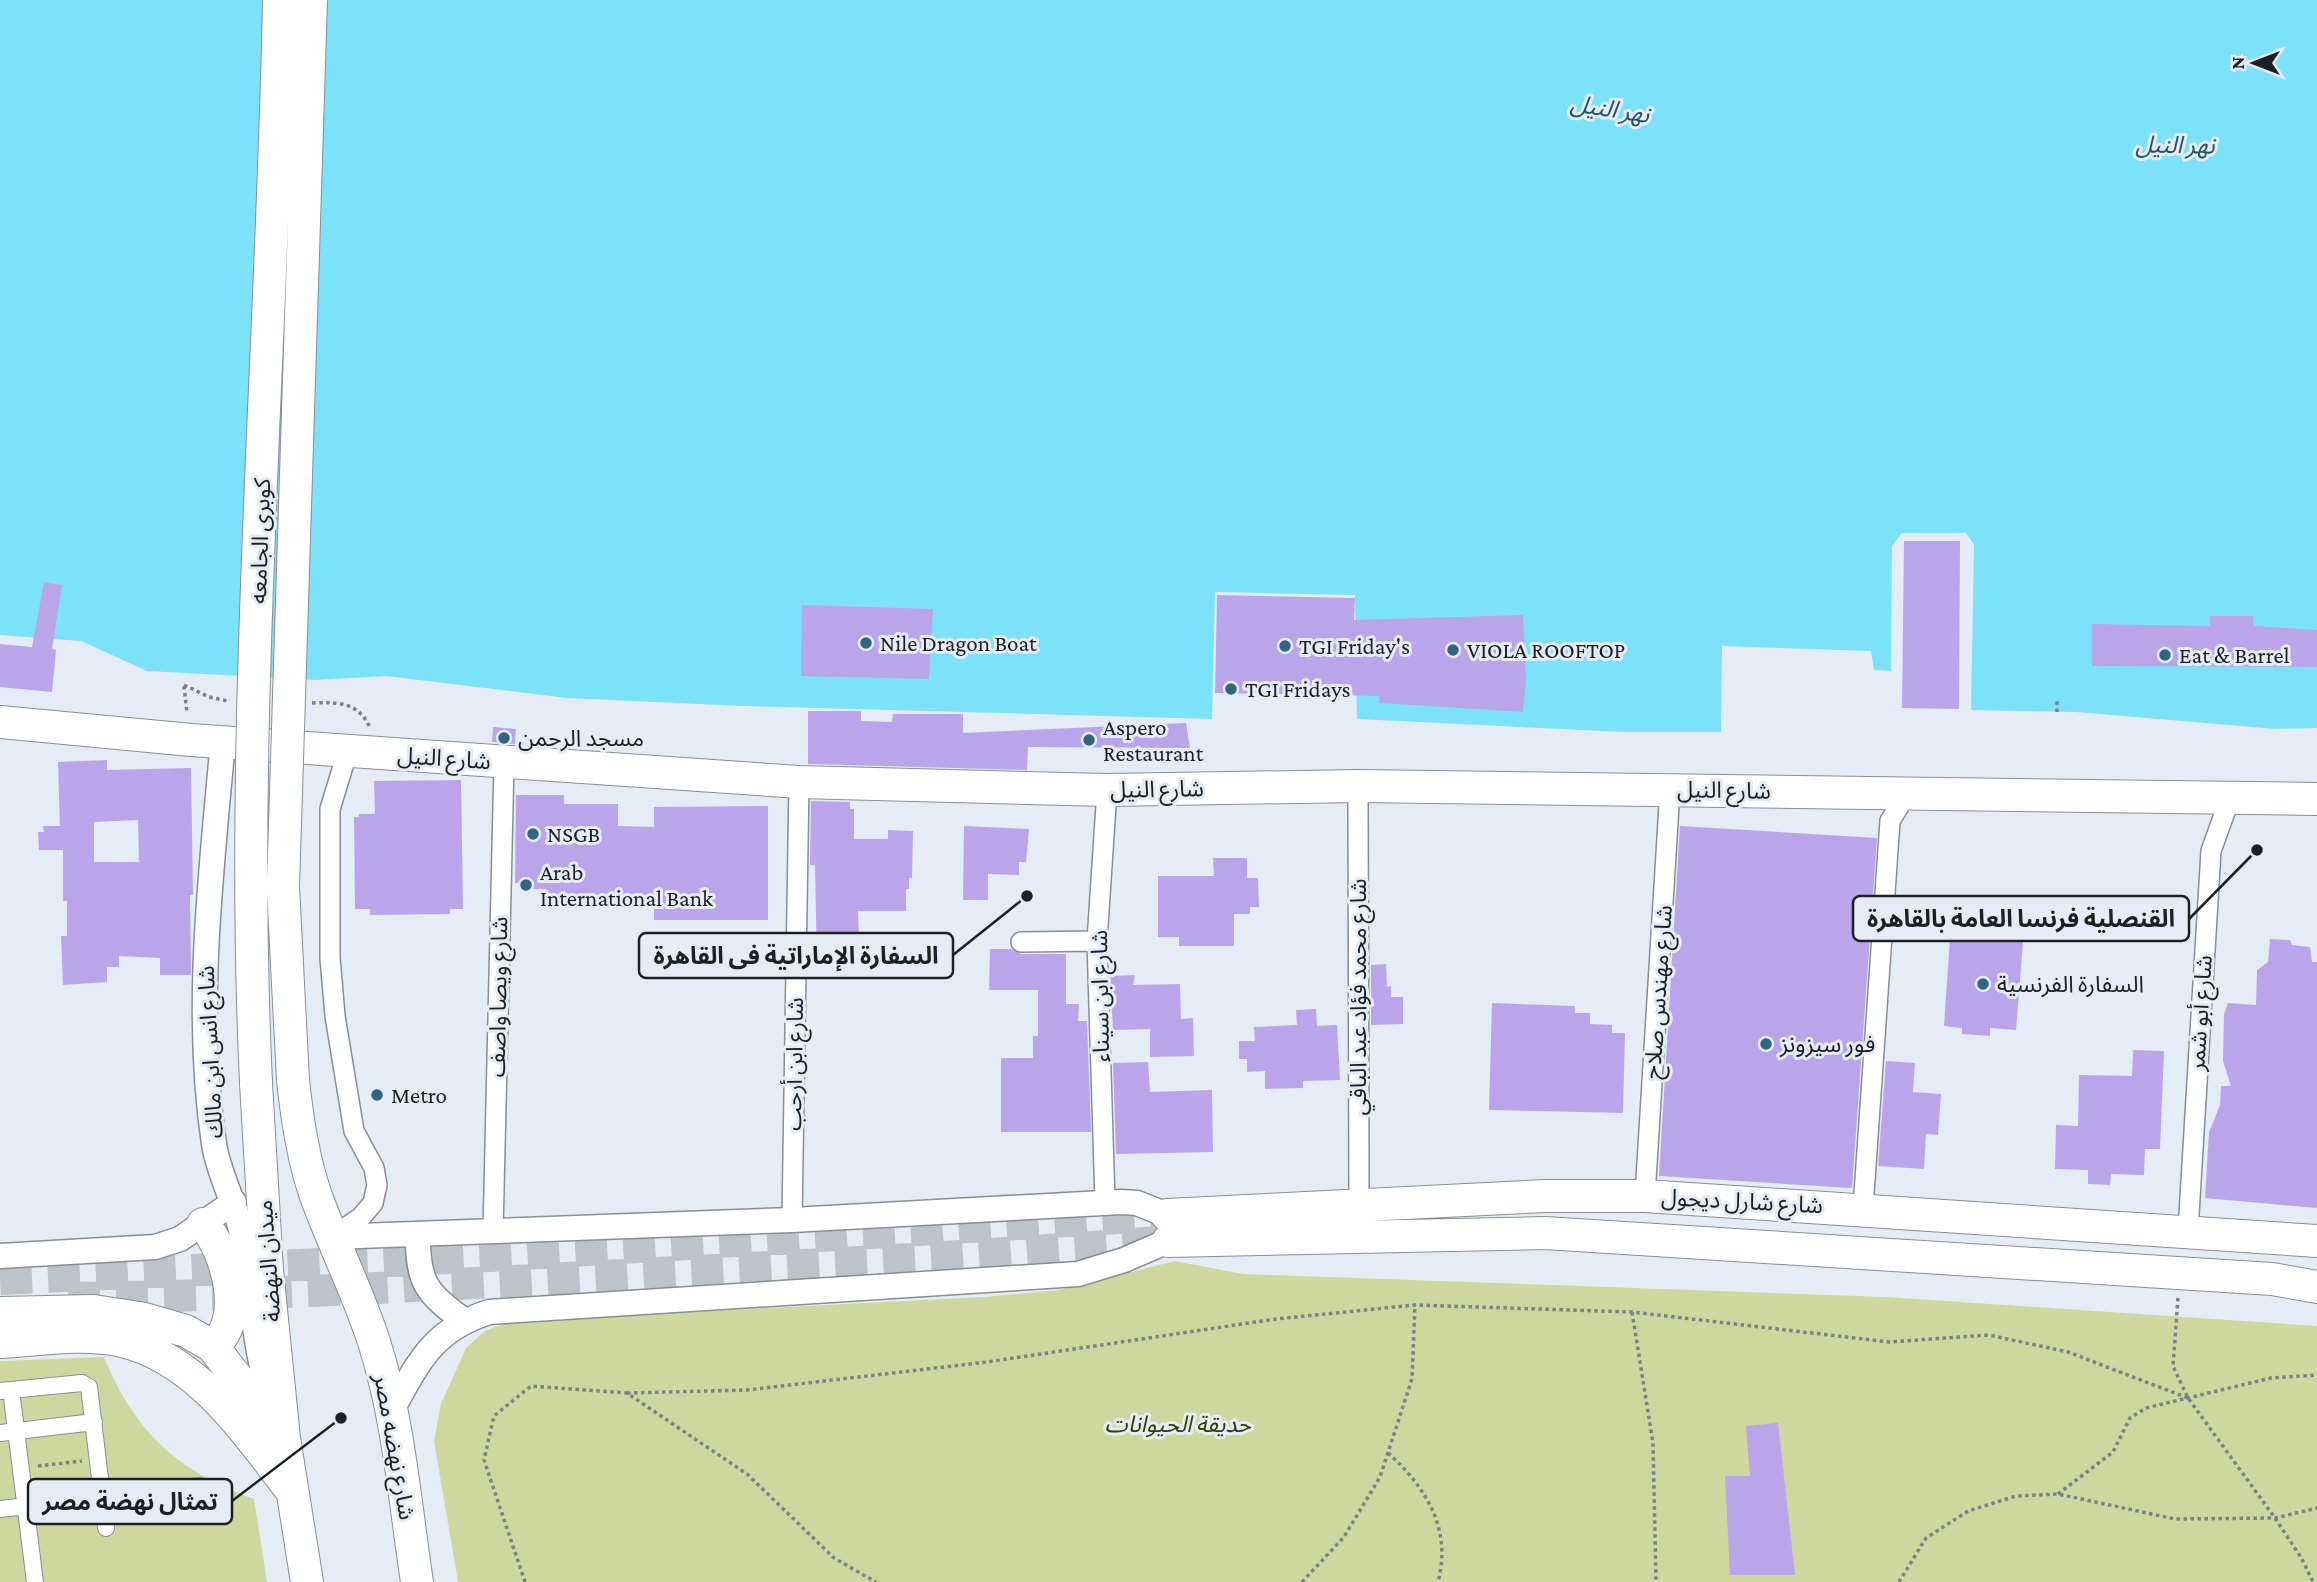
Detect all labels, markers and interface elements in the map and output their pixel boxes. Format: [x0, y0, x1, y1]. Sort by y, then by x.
north arrow [2219, 28, 2289, 98]
text: N [2227, 56, 2248, 69]
water label: نهر النيل [1569, 89, 1653, 129]
water label: نهر النيل [2135, 130, 2217, 160]
street label: كوبرى الجامعه [245, 477, 276, 604]
place label: Nile Dragon Boat [880, 630, 1037, 656]
place label: TGI Friday's [1299, 633, 1410, 659]
marker: Nile Dragon Boat [858, 635, 874, 651]
place label: VIOLA ROOFTOP [1467, 637, 1625, 663]
marker: TGI Friday's [1277, 638, 1293, 654]
marker: VIOLA ROOFTOP [1445, 642, 1461, 658]
place label: Eat & Barrel [2179, 642, 2290, 668]
marker: Eat & Barrel [2157, 647, 2173, 663]
place label: TGI Fridays [1245, 676, 1351, 702]
marker: TGI Fridays [1223, 681, 1239, 697]
place label: Aspero Restaurant [1103, 714, 1204, 766]
place label: مسجد الرحمن [518, 725, 644, 752]
marker: مسجد الرحمن [496, 730, 512, 746]
marker: Aspero Restaurant [1081, 732, 1097, 748]
street label: شارع النيل [396, 742, 492, 778]
street label: شارع النيل [1110, 775, 1204, 807]
street label: شارع النيل [1677, 776, 1771, 808]
place label: NSGB [547, 821, 600, 847]
marker: NSGB [525, 826, 541, 842]
place label: Arab International Bank [540, 859, 713, 911]
marker: Arab International Bank [518, 877, 534, 893]
street label: شارع محمد فؤاد عبد الباقي [1345, 879, 1375, 1115]
callout: القنصلية فرنسا العامة بالقاهرة [1853, 896, 2189, 941]
street label: شارع مهندس صلاح [1639, 904, 1681, 1080]
text: القنصلية فرنسا العامة بالقاهرة [1867, 905, 2175, 933]
street label: شارع ويصا واصف [484, 916, 516, 1078]
street label: شارع ابن سيناء [1086, 929, 1118, 1062]
callout: السفارة الإماراتية فى القاهرة [639, 933, 953, 978]
text: السفارة الإماراتية فى القاهرة [653, 942, 939, 972]
street label: شارع أبو شمر [2182, 954, 2221, 1073]
street label: شارع انس ابن مالك [192, 965, 232, 1139]
place label: السفارة الفرنسية [1997, 971, 2144, 998]
marker: السفارة الفرنسية [1975, 976, 1991, 992]
street label: شارع ابن أرحب [779, 997, 812, 1131]
place label: فور سيزونز [1779, 1031, 1875, 1058]
marker: فور سيزونز [1758, 1036, 1774, 1052]
place label: Metro [391, 1082, 447, 1108]
marker: Metro [369, 1087, 385, 1103]
street label: شارع شارل ديجول [1660, 1184, 1824, 1222]
street label: ميدان النهضة [251, 1199, 285, 1323]
street label: شارع نهضه مصر [365, 1371, 421, 1522]
park label: حديقة الحيوانات [1105, 1411, 1252, 1438]
callout: تمثال نهضة مصر [28, 1479, 232, 1524]
text: تمثال نهضة مصر [41, 1488, 218, 1516]

